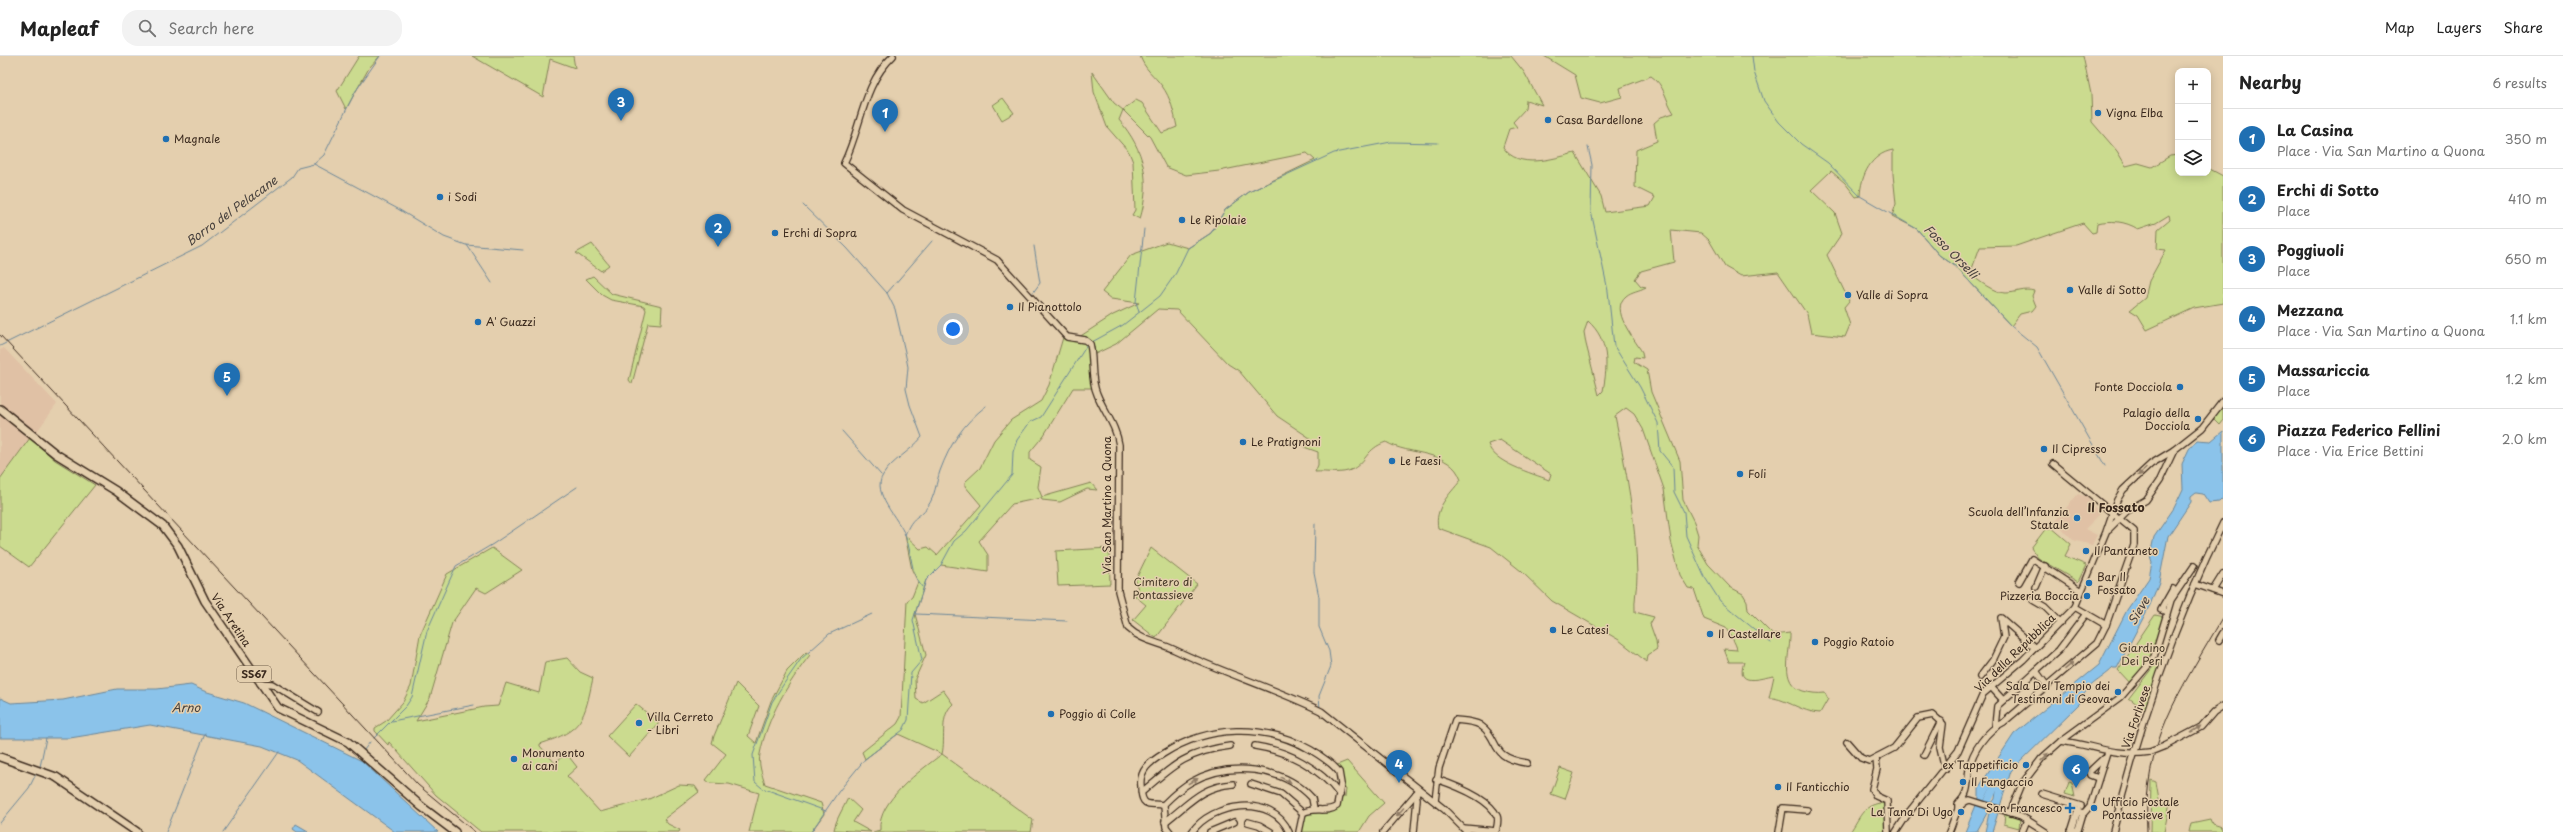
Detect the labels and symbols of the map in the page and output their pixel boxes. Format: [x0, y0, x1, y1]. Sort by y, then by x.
pin: 3 [608, 88, 634, 121]
pin: 1 [872, 99, 898, 132]
place label: Vigna Elba [2106, 104, 2163, 121]
marker: Vigna Elba [2093, 108, 2103, 118]
place label: Casa Bardellone [1556, 111, 1643, 128]
marker: Casa Bardellone [1543, 115, 1553, 125]
place label: Magnale [174, 130, 220, 147]
marker: Magnale [161, 134, 171, 144]
water label: Borro del Pelacane [182, 171, 281, 250]
place label: i Sodi [448, 188, 477, 205]
marker: i Sodi [435, 192, 445, 202]
place label: Le Ripolaie [1190, 211, 1246, 228]
pin: 2 [705, 214, 731, 247]
marker: Le Ripolaie [1177, 215, 1187, 225]
water label: Fosso Orselli [1921, 220, 1984, 284]
place label: Erchi di Sopra [783, 224, 857, 241]
marker: Erchi di Sopra [770, 228, 780, 238]
place label: Valle di Sotto [2078, 281, 2146, 298]
marker: Valle di Sotto [2065, 285, 2075, 295]
place label: Valle di Sopra [1856, 286, 1928, 303]
marker: Valle di Sopra [1843, 290, 1853, 300]
place label: Il Pianottolo [1018, 298, 1082, 315]
marker: Il Pianottolo [1005, 302, 1015, 312]
place label: A' Guazzi [486, 313, 536, 330]
marker: A' Guazzi [473, 317, 483, 327]
your location [943, 319, 963, 339]
pin: 5 [214, 363, 240, 396]
place label: Fonte Docciola [2094, 378, 2172, 395]
marker: Fonte Docciola [2175, 382, 2185, 392]
place label: Palagio della Docciola [2123, 404, 2190, 434]
marker: Palagio della Docciola [2193, 414, 2203, 424]
place label: Le Pratignoni [1251, 433, 1321, 450]
street label: Via San Martino a Quona [1098, 436, 1115, 574]
marker: Le Pratignoni [1238, 437, 1248, 447]
place label: Il Cipresso [2052, 440, 2107, 457]
marker: Il Cipresso [2039, 444, 2049, 454]
place label: Le Faesi [1400, 452, 1441, 469]
marker: Le Faesi [1387, 456, 1397, 466]
place label: Foli [1748, 465, 1766, 482]
one-way arrow [2137, 467, 2147, 477]
marker: Foli [1735, 469, 1745, 479]
district label: Il Fossato [2087, 498, 2145, 516]
place label: Scuola dell’Infanzia Statale [1968, 503, 2069, 533]
marker: Scuola dell’Infanzia Statale [2072, 513, 2082, 523]
place label: Il Pantaneto [2094, 542, 2158, 559]
marker: Il Pantaneto [2081, 546, 2091, 556]
place label: Bar Il Fossato [2097, 568, 2136, 598]
park label: Cimitero di Pontassieve [1133, 573, 1193, 603]
marker: Bar Il Fossato [2084, 578, 2094, 588]
place label: Pizzeria Boccia [2000, 587, 2079, 604]
street label: Via Aretina [207, 589, 256, 650]
marker: Pizzeria Boccia [2082, 591, 2092, 601]
water label: Sieve [2123, 593, 2154, 628]
street label: Via della Repubblica [1970, 609, 2059, 696]
place label: Le Catesi [1561, 621, 1609, 638]
marker: Le Catesi [1548, 625, 1558, 635]
place label: Il Castellare [1718, 625, 1781, 642]
marker: Il Castellare [1705, 629, 1715, 639]
place label: Poggio Ratoio [1823, 633, 1894, 650]
marker: Poggio Ratoio [1810, 637, 1820, 647]
park label: Giardino Dei Peri [2119, 639, 2165, 669]
one-way arrow [2064, 662, 2075, 671]
road number: SS67 [237, 666, 271, 682]
place label: Sala Del Tempio dei Testimoni di Geova [2006, 677, 2110, 707]
street label: Via Forlivese [2117, 683, 2154, 751]
marker: Sala Del Tempio dei Testimoni di Geova [2113, 687, 2123, 697]
water label: Arno [172, 698, 202, 716]
place label: Poggio di Colle [1059, 705, 1136, 722]
place label: Villa Cerreto - Libri [647, 708, 713, 738]
marker: Poggio di Colle [1046, 709, 1056, 719]
marker: Villa Cerreto - Libri [634, 718, 644, 728]
one-way arrow [2190, 726, 2202, 733]
place label: Monumento ai cani [522, 744, 585, 774]
pin: 4 [1386, 750, 1412, 783]
one-way arrow [2039, 752, 2050, 761]
marker: Monumento ai cani [509, 754, 519, 764]
pin: 6 [2063, 755, 2089, 788]
place label: ex Tappetificio [1942, 756, 2018, 773]
marker: ex Tappetificio [2021, 760, 2031, 770]
place label: Il Fangaccio [1971, 773, 2033, 790]
one-way arrow [1281, 777, 1292, 783]
marker: Il Fangaccio [1958, 777, 1968, 787]
one-way arrow [1187, 778, 1199, 784]
place label: Il Fanticchio [1786, 778, 1850, 795]
marker: Il Fanticchio [1773, 782, 1783, 792]
place label: Ufficio Postale Pontassieve 1 [2102, 793, 2179, 823]
place label: San Francesco [1986, 799, 2062, 816]
place label: La Tana Di Ugo [1871, 803, 1953, 820]
marker: San Francesco [2065, 803, 2075, 813]
marker: Ufficio Postale Pontassieve 1 [2089, 803, 2099, 813]
marker: La Tana Di Ugo [1956, 807, 1966, 817]
one-way arrow [1396, 808, 1405, 817]

